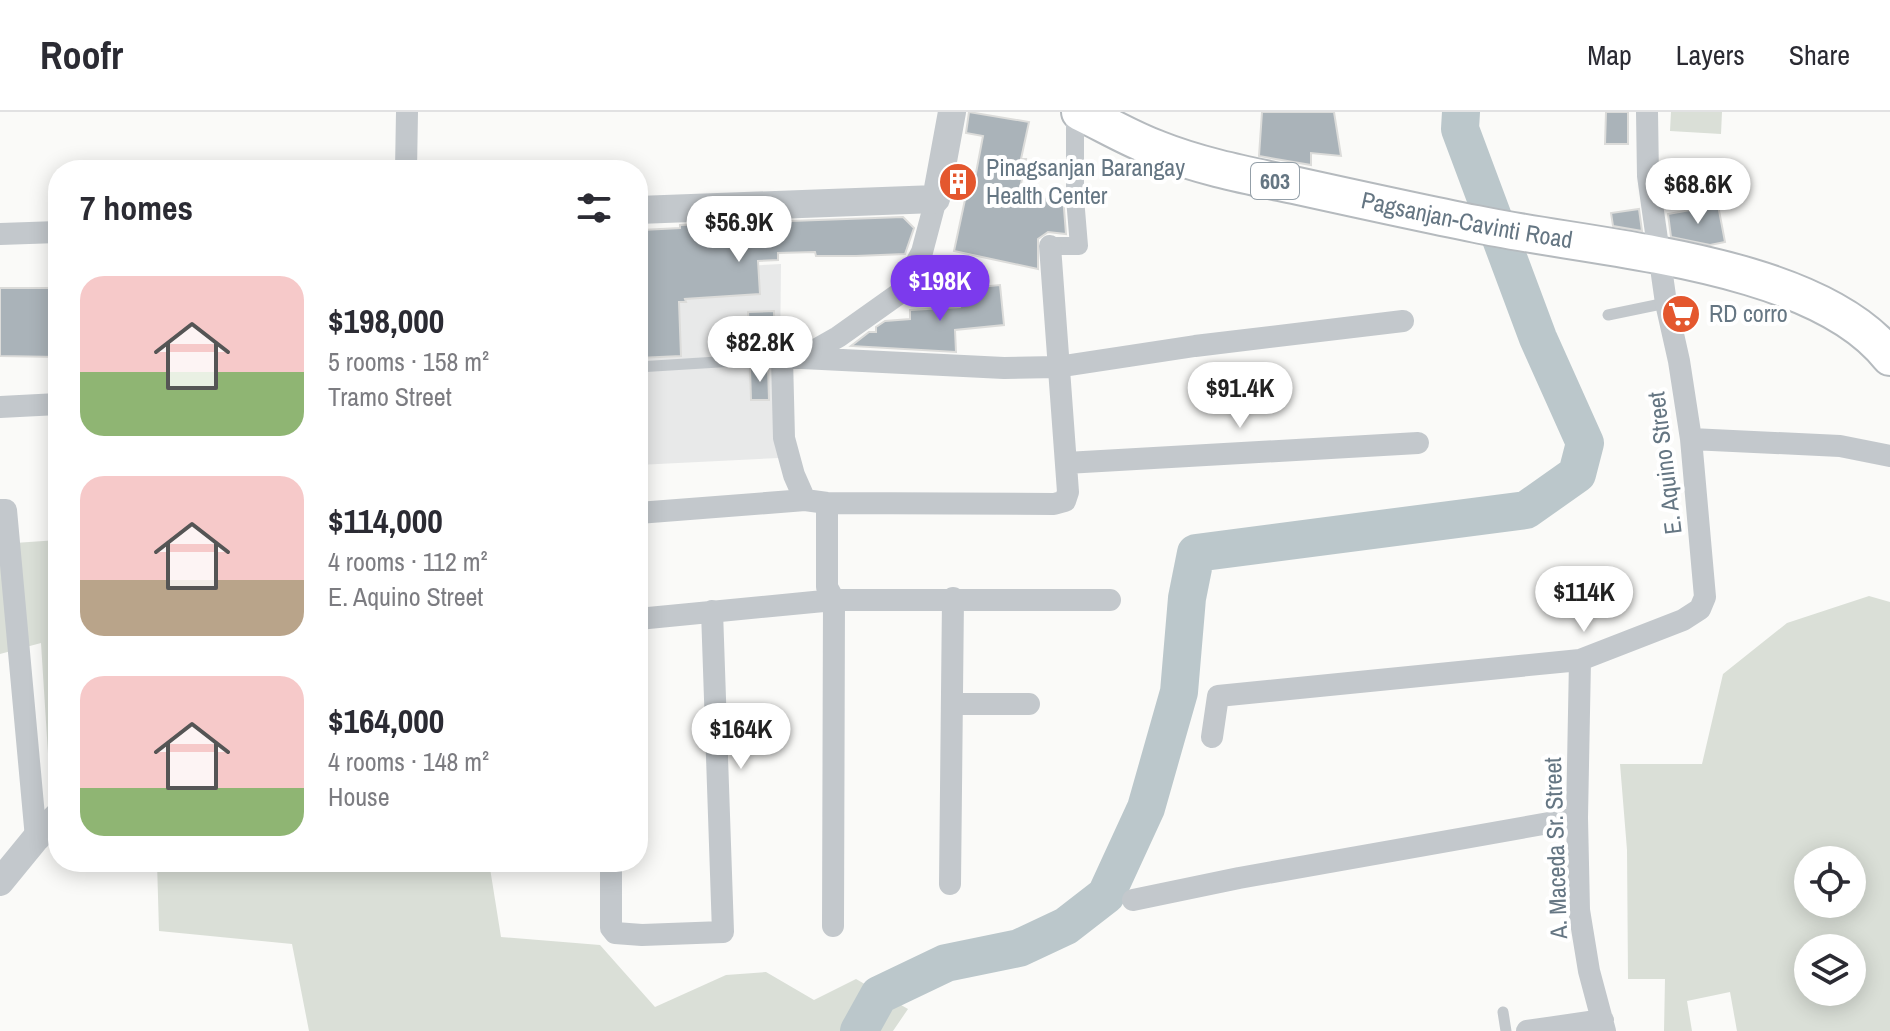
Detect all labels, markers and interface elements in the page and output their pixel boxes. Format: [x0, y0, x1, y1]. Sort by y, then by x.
text: Roofr [40, 30, 123, 81]
text: Map [1587, 36, 1632, 74]
text: Layers [1676, 36, 1745, 74]
text: Share [1789, 36, 1850, 74]
place label: Pinagsanjan Barangay Health Center [986, 151, 1185, 211]
pin: $68.6K [1633, 158, 1763, 226]
building icon: Pinagsanjan Barangay Health Center [937, 161, 979, 203]
road number: 603 [1251, 163, 1299, 199]
text: $68.6K [1664, 166, 1732, 201]
street label: Pagsanjan-Cavinti Road [1359, 183, 1575, 255]
text: 7 homes [80, 185, 193, 231]
icon: filters [572, 186, 616, 230]
pin: $56.9K [674, 196, 804, 264]
text: $56.9K [705, 204, 773, 239]
pin: $198K [884, 255, 996, 323]
text: $198K [909, 263, 971, 298]
supermarket icon: RD corro [1660, 293, 1702, 335]
place label: RD corro [1709, 297, 1788, 329]
text: $198,000 [328, 298, 444, 344]
icon: home [144, 308, 240, 404]
pin: $82.8K [695, 316, 825, 384]
text: $82.8K [726, 324, 794, 359]
text: 5 rooms · 158 m² [328, 344, 489, 379]
pin: $91.4K [1175, 362, 1305, 430]
text: $91.4K [1206, 370, 1274, 405]
text: Tramo Street [328, 379, 452, 414]
street label: E. Aquino Street [1639, 390, 1689, 536]
text: $114,000 [328, 498, 443, 544]
icon: home [144, 508, 240, 604]
text: 4 rooms · 112 m² [328, 544, 488, 579]
pin: $114K [1528, 566, 1640, 634]
text: $114K [1553, 574, 1615, 609]
text: E. Aquino Street [328, 579, 483, 614]
text: $164,000 [328, 698, 444, 744]
pin: $164K [685, 703, 797, 771]
icon: home [144, 708, 240, 804]
text: $164K [710, 711, 772, 746]
text: 4 rooms · 148 m² [328, 744, 489, 779]
street label: A. Maceda Sr. Street [1536, 756, 1574, 940]
text: House [328, 779, 390, 814]
map controls [1794, 846, 1866, 1006]
button: locate [1794, 846, 1866, 918]
button: layers [1794, 934, 1866, 1006]

